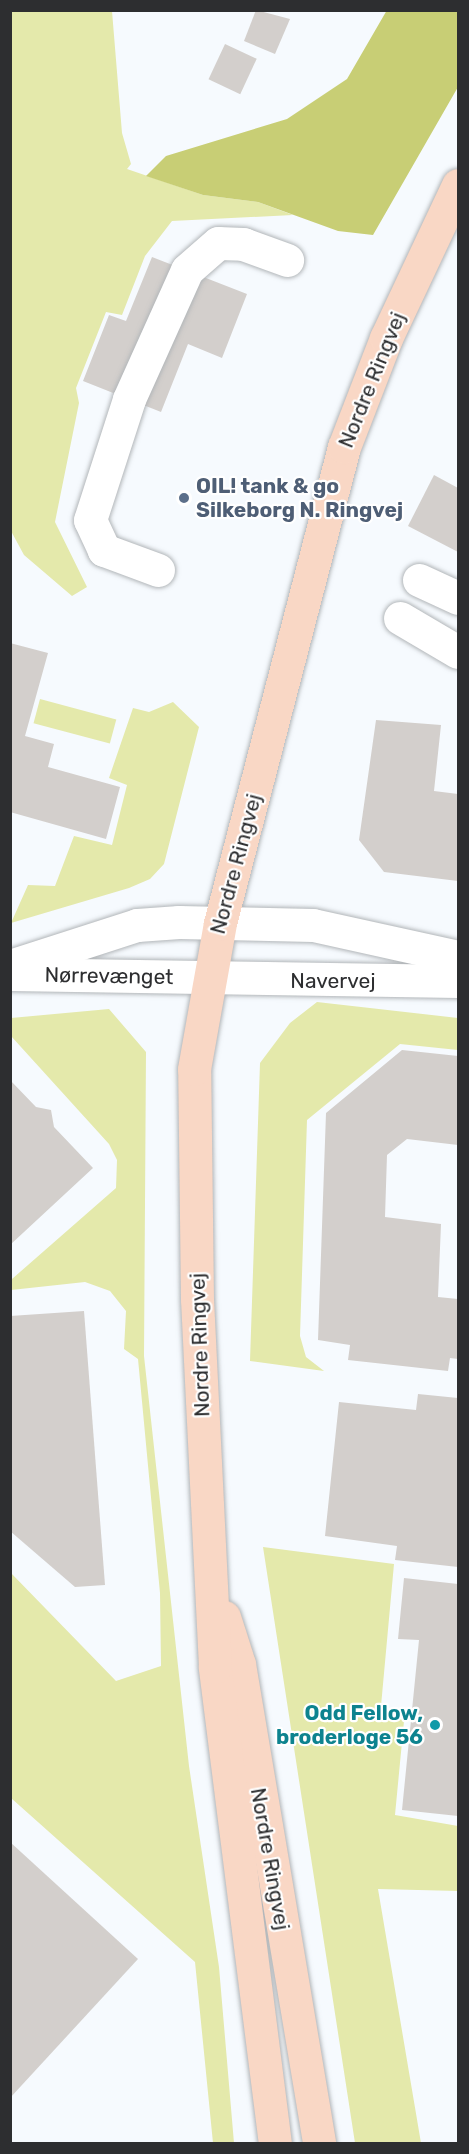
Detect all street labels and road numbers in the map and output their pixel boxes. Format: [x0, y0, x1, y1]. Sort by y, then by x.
street label: Nordre Ringvej [333, 309, 411, 451]
street label: Nordre Ringvej [205, 791, 267, 937]
street label: Nørrevænget [44, 962, 174, 990]
street label: Navervej [290, 968, 376, 994]
street label: Nordre Ringvej [185, 1273, 215, 1417]
street label: Nordre Ringvej [245, 1786, 295, 1932]

